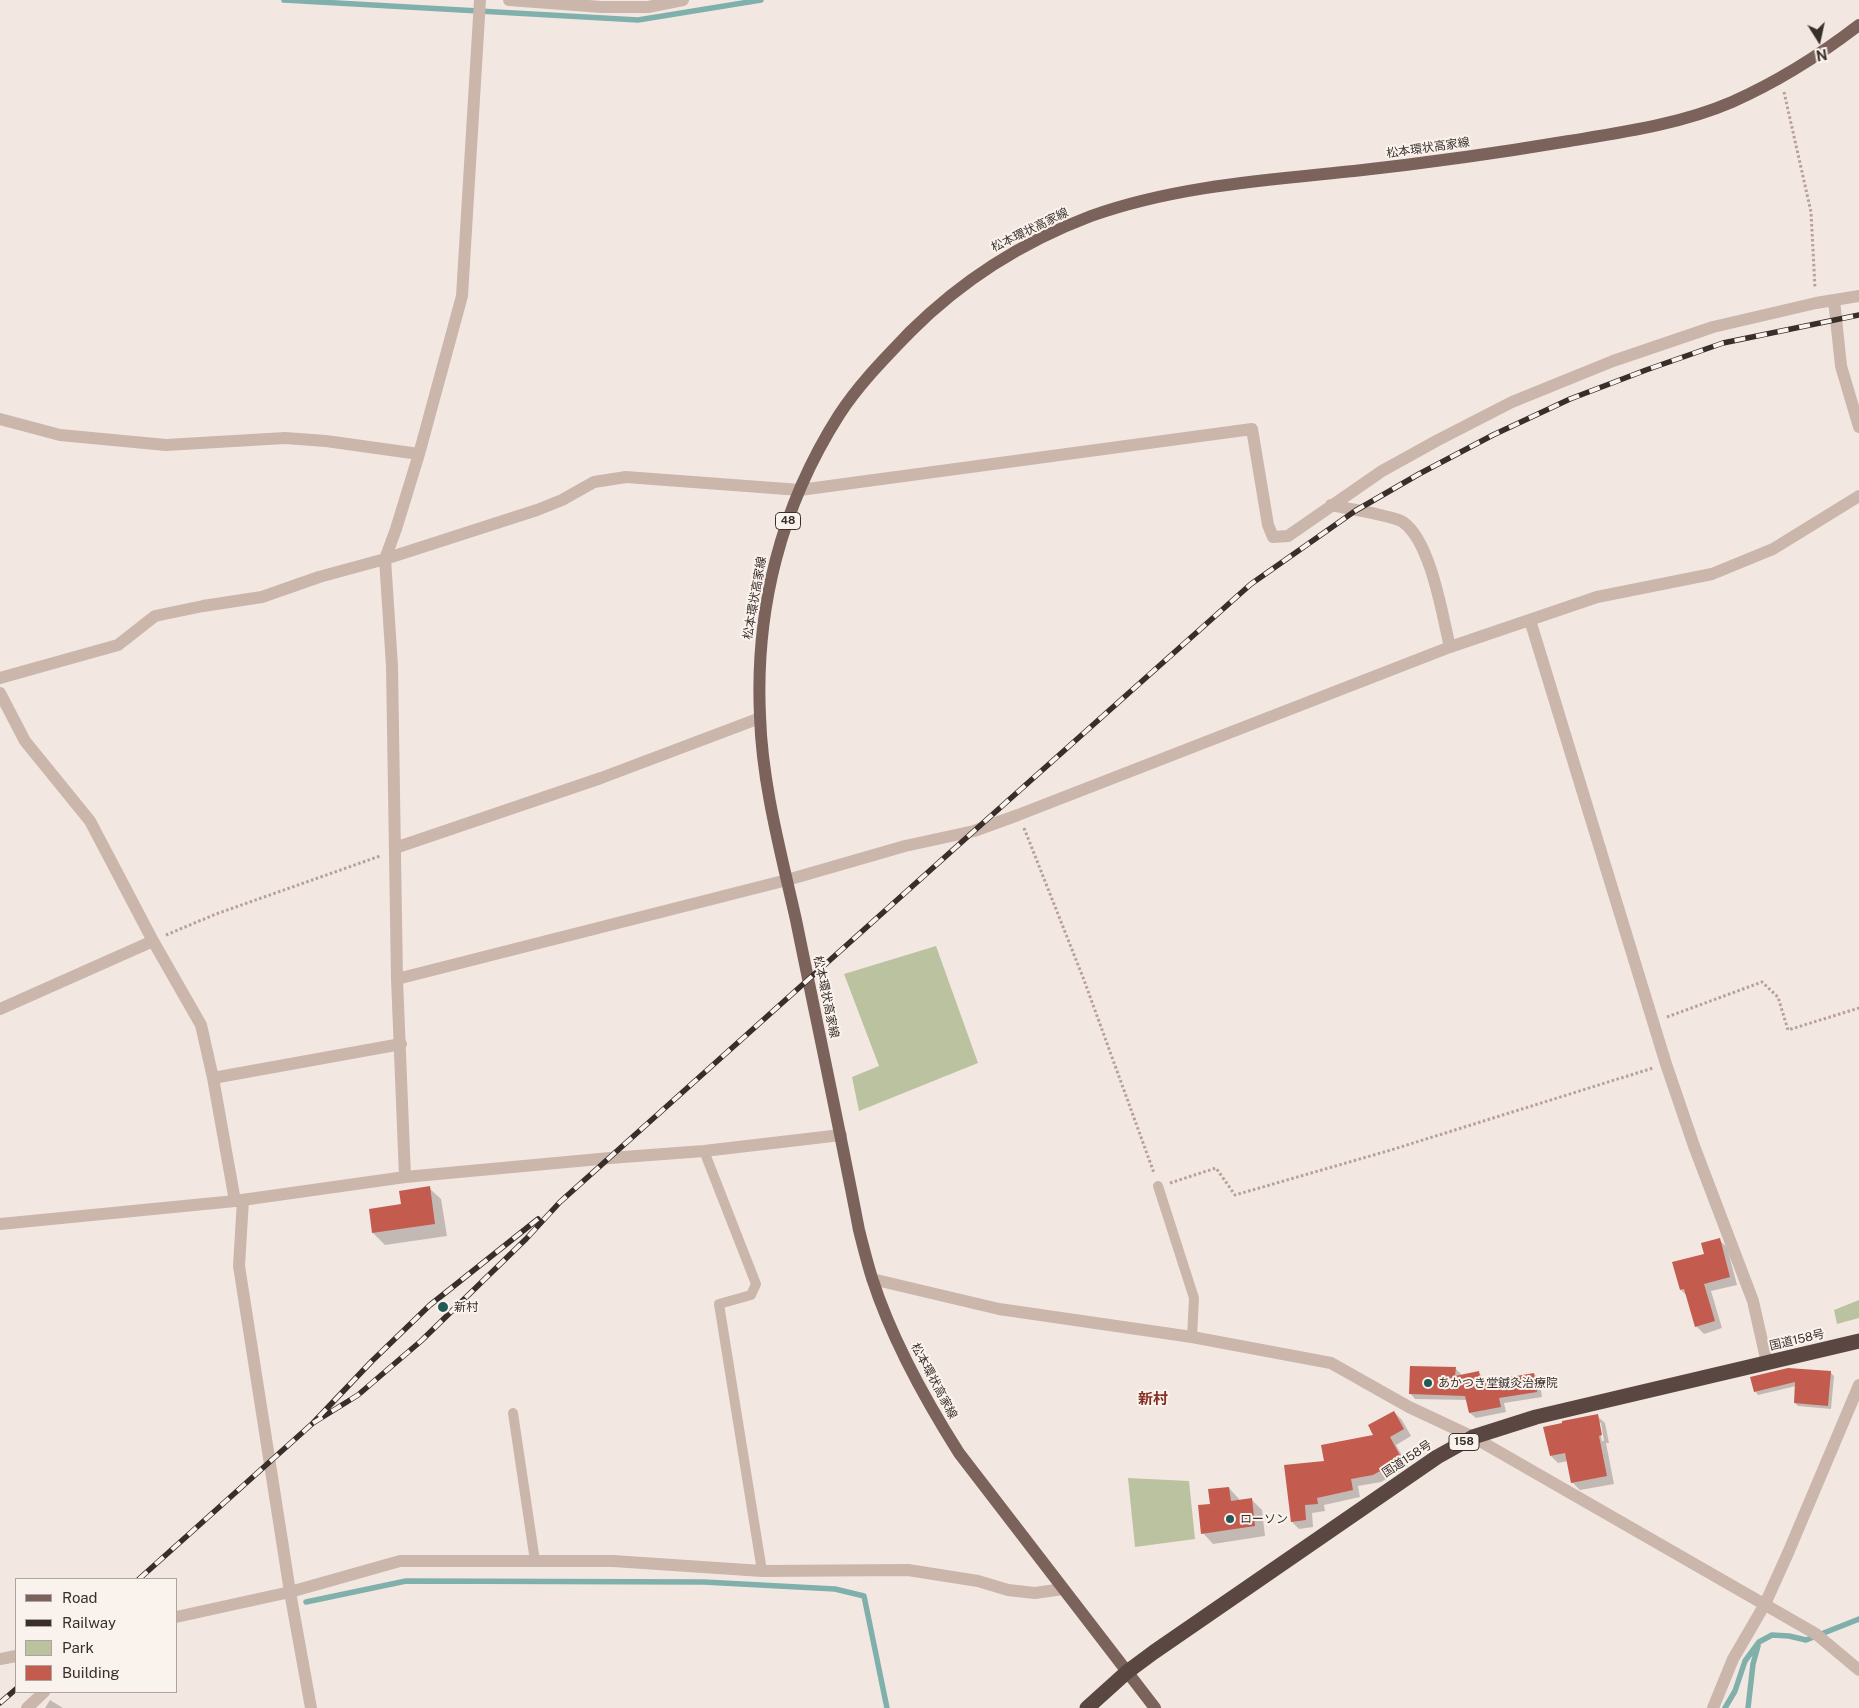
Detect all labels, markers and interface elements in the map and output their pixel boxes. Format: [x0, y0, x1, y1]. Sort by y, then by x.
north arrow [1794, 15, 1844, 65]
text: N [1815, 46, 1828, 64]
street label: 松本環状高家線 [1385, 135, 1471, 161]
street label: 松本環状高家線 [989, 205, 1071, 255]
road number: 48 [776, 512, 800, 530]
street label: 松本環状高家線 [741, 555, 769, 641]
street label: 松本環状高家線 [810, 954, 842, 1040]
marker: 新村 [436, 1300, 450, 1314]
place label: 新村 [454, 1300, 478, 1314]
street label: 国道158号 [1768, 1327, 1826, 1353]
street label: 松本環状高家線 [908, 1341, 960, 1421]
place label: あかつき堂鍼灸治療院 [1438, 1376, 1558, 1390]
marker: あかつき堂鍼灸治療院 [1422, 1377, 1434, 1389]
district label: 新村 [1138, 1390, 1168, 1408]
road number: 158 [1449, 1434, 1479, 1450]
street label: 国道158号 [1379, 1438, 1435, 1480]
place label: ローソン [1240, 1512, 1288, 1526]
marker: ローソン [1224, 1513, 1236, 1525]
legend [15, 1578, 178, 1693]
text: Road [62, 1589, 98, 1606]
text: Railway [62, 1614, 116, 1631]
text: Park [62, 1639, 94, 1656]
text: Building [62, 1664, 120, 1681]

